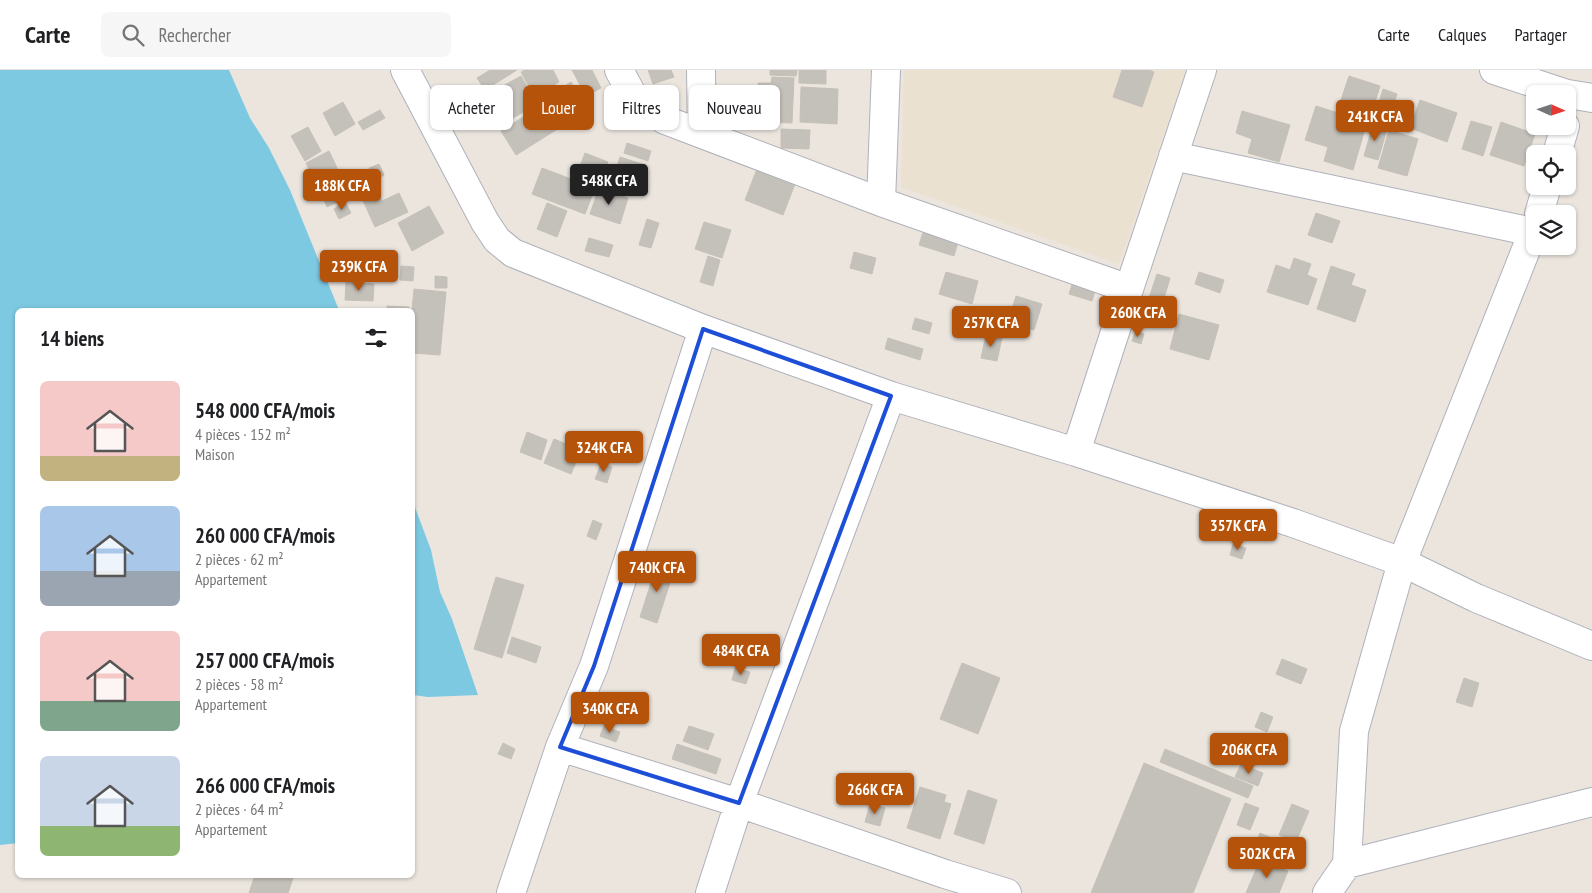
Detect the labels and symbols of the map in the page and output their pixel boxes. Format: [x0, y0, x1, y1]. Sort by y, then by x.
north arrow [1526, 85, 1576, 135]
pin: 241K CFA [1323, 100, 1427, 142]
pin: 548K CFA [557, 164, 661, 206]
pin: 188K CFA [290, 168, 394, 211]
pin: 239K CFA [307, 250, 411, 292]
pin: 260K CFA [1086, 296, 1190, 338]
pin: 257K CFA [939, 306, 1043, 348]
pin: 324K CFA [552, 430, 656, 473]
pin: 357K CFA [1186, 508, 1290, 551]
pin: 740K CFA [605, 550, 709, 593]
pin: 484K CFA [689, 634, 793, 676]
pin: 340K CFA [558, 692, 662, 734]
pin: 206K CFA [1197, 732, 1301, 775]
pin: 266K CFA [823, 772, 927, 815]
pin: 502K CFA [1215, 836, 1319, 879]

